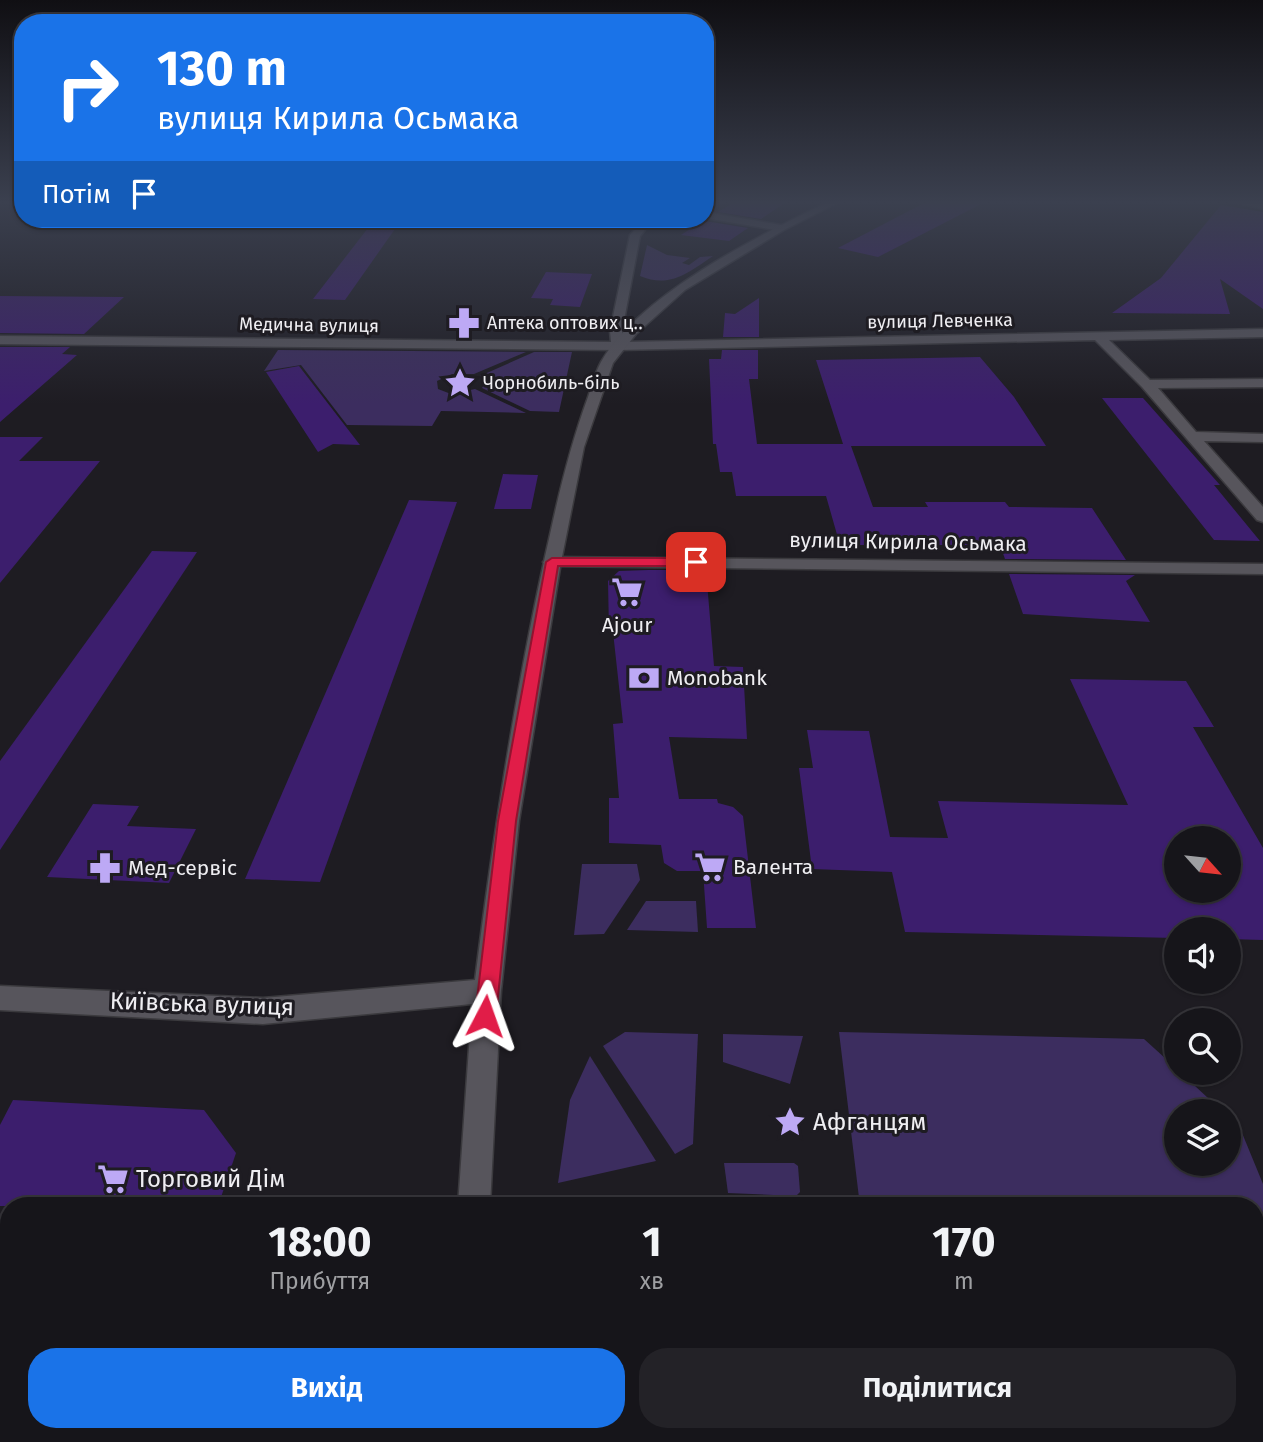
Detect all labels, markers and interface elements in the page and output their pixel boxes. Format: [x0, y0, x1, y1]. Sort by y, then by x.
text: 130 m [157, 39, 287, 98]
icon: right [42, 42, 133, 133]
text: вулиця Кирила Осьмака [157, 99, 519, 137]
icon: arrive [125, 175, 163, 213]
text: Потім [42, 179, 111, 210]
pharmacy icon: Аптека оптових ц‥ [447, 306, 481, 340]
street label: вулиця Левченка [867, 309, 1013, 333]
place label: Аптека оптових ц‥ [487, 312, 643, 334]
street label: Медична вулиця [239, 313, 379, 337]
place icon: Чорнобиль-біль [443, 366, 477, 400]
place label: Чорнобиль-біль [483, 372, 620, 394]
street label: вулиця Кирила Осьмака [789, 527, 1027, 557]
pin [666, 532, 726, 592]
icon: arrive [677, 543, 715, 581]
supermarket icon: Ajour [610, 575, 644, 609]
place label: Ajour [602, 612, 652, 638]
bank icon: Monobank [627, 661, 661, 695]
place label: Monobank [667, 665, 767, 691]
north arrow [1164, 826, 1241, 903]
map controls [1164, 826, 1241, 1176]
supermarket icon: Валента [693, 850, 727, 884]
pharmacy icon: Мед-сервіс [88, 851, 122, 885]
place label: Валента [733, 854, 813, 880]
place label: Мед-сервіс [128, 855, 237, 881]
button: sound [1164, 917, 1241, 994]
position arrow [448, 979, 522, 1053]
street label: Київська вулиця [109, 987, 295, 1021]
button: search [1164, 1008, 1241, 1085]
button: layers [1164, 1099, 1241, 1176]
place icon: Афганцям [773, 1105, 807, 1139]
place label: Афганцям [813, 1108, 926, 1136]
supermarket icon: Торговий Дім [96, 1162, 130, 1196]
place label: Торговий Дім [136, 1165, 285, 1193]
text: 18:00 [268, 1217, 371, 1267]
text: 1 [642, 1217, 662, 1267]
text: 170 [932, 1217, 996, 1267]
text: Прибуття [270, 1267, 370, 1295]
text: хв [640, 1267, 664, 1295]
text: m [954, 1267, 974, 1295]
button: Вихід [28, 1348, 625, 1428]
button: Поділитися [639, 1348, 1236, 1428]

